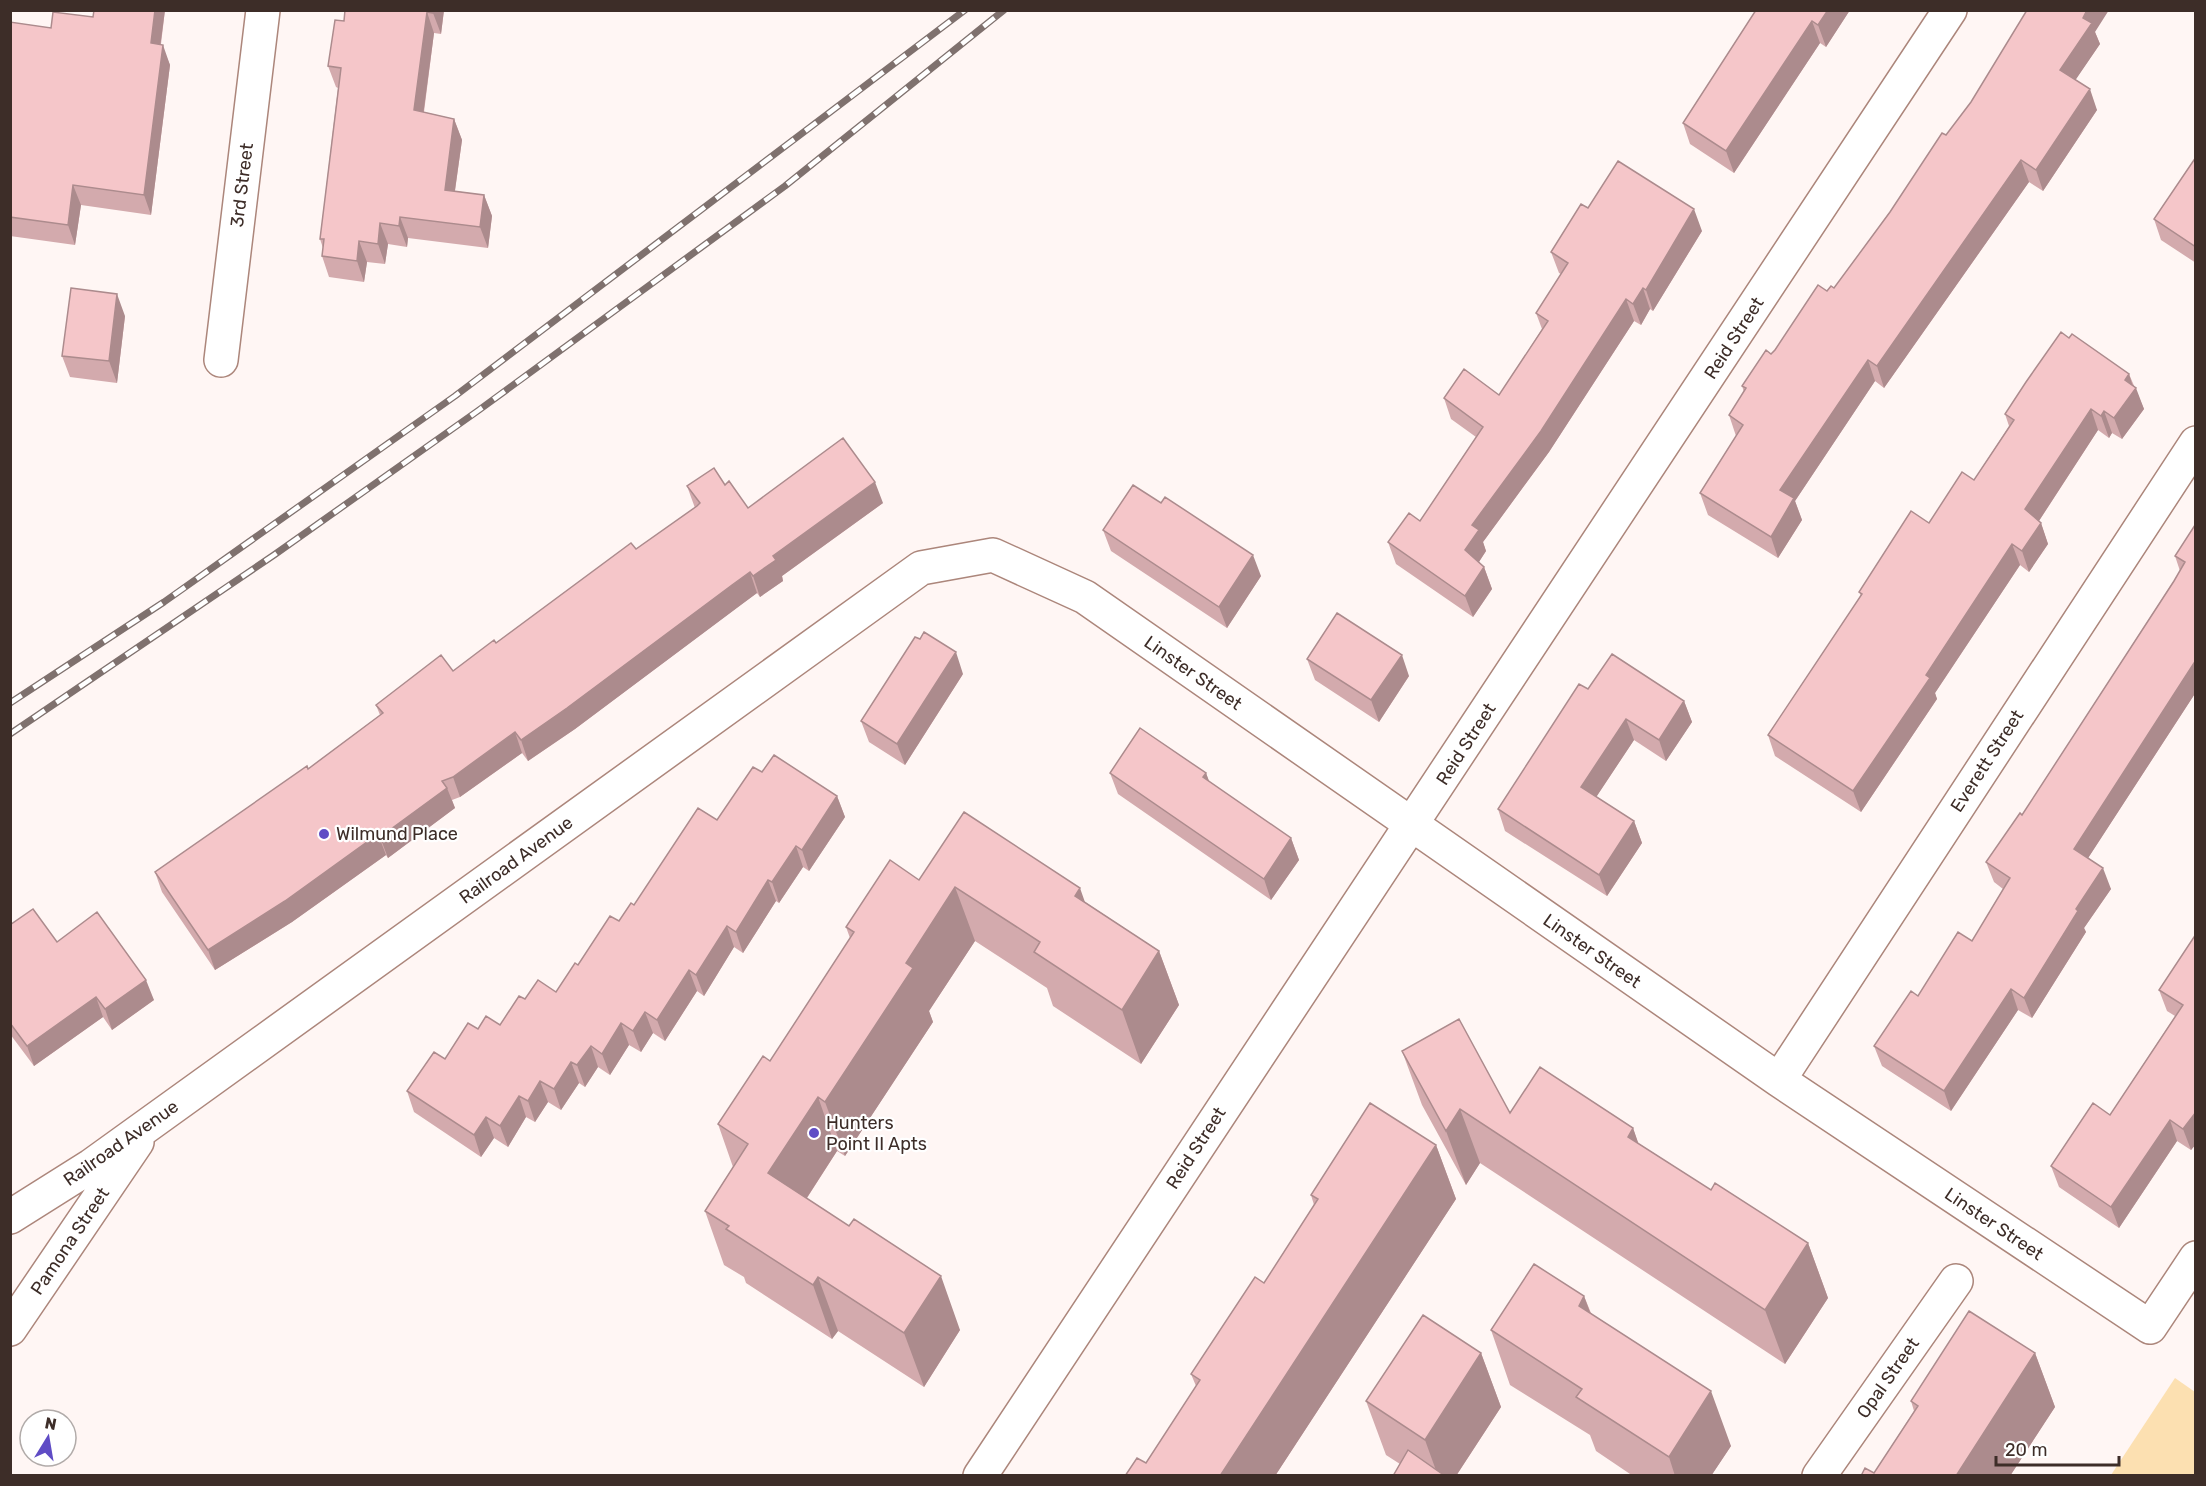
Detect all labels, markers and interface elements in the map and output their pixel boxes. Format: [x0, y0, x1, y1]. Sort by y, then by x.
street label: 3rd Street [226, 142, 258, 228]
street label: Reid Street [1699, 293, 1769, 383]
street label: Linster Street [1140, 631, 1246, 715]
street label: Reid Street [1431, 699, 1501, 789]
street label: Everett Street [1946, 706, 2028, 816]
street label: Railroad Avenue [455, 811, 577, 909]
place label: Wilmund Place [336, 823, 458, 845]
marker: Wilmund Place [317, 827, 331, 841]
street label: Linster Street [1539, 909, 1645, 993]
street label: Railroad Avenue [59, 1095, 183, 1191]
street label: Reid Street [1161, 1103, 1231, 1193]
place label: Hunters Point II Apts [826, 1112, 927, 1155]
marker: Hunters Point II Apts [807, 1126, 821, 1140]
street label: Pamona Street [26, 1183, 114, 1299]
street label: Linster Street [1940, 1183, 2048, 1265]
street label: Opal Street [1852, 1333, 1924, 1423]
north arrow [18, 1408, 78, 1468]
text: N [43, 1413, 58, 1434]
scale bar [1996, 1429, 2119, 1467]
text: 20 m [2005, 1439, 2047, 1461]

